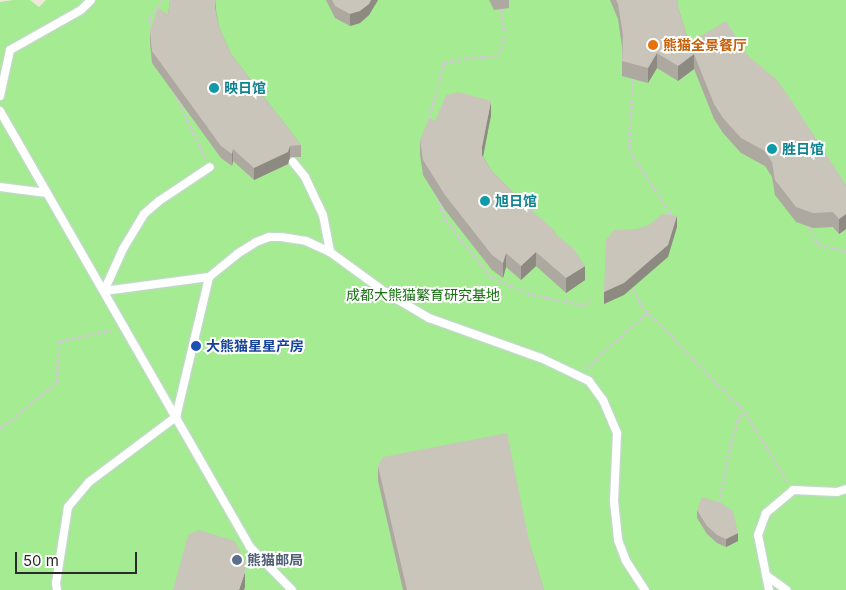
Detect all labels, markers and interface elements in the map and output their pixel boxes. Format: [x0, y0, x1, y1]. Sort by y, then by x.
place label: 熊猫全景餐厅 [663, 37, 747, 53]
marker: 熊猫全景餐厅 [647, 39, 659, 51]
place label: 映日馆 [224, 80, 266, 96]
marker: 映日馆 [208, 82, 220, 94]
place label: 胜日馆 [782, 141, 824, 157]
marker: 胜日馆 [766, 143, 778, 155]
place label: 旭日馆 [495, 193, 537, 209]
marker: 旭日馆 [479, 195, 491, 207]
park label: 成都大熊猫繁育研究基地 [346, 287, 500, 303]
place label: 大熊猫星星产房 [206, 338, 304, 354]
marker: 大熊猫星星产房 [190, 340, 202, 352]
scale bar [18, 542, 140, 574]
text: 50 m [23, 551, 59, 570]
place label: 熊猫邮局 [247, 552, 303, 568]
marker: 熊猫邮局 [231, 554, 243, 566]

